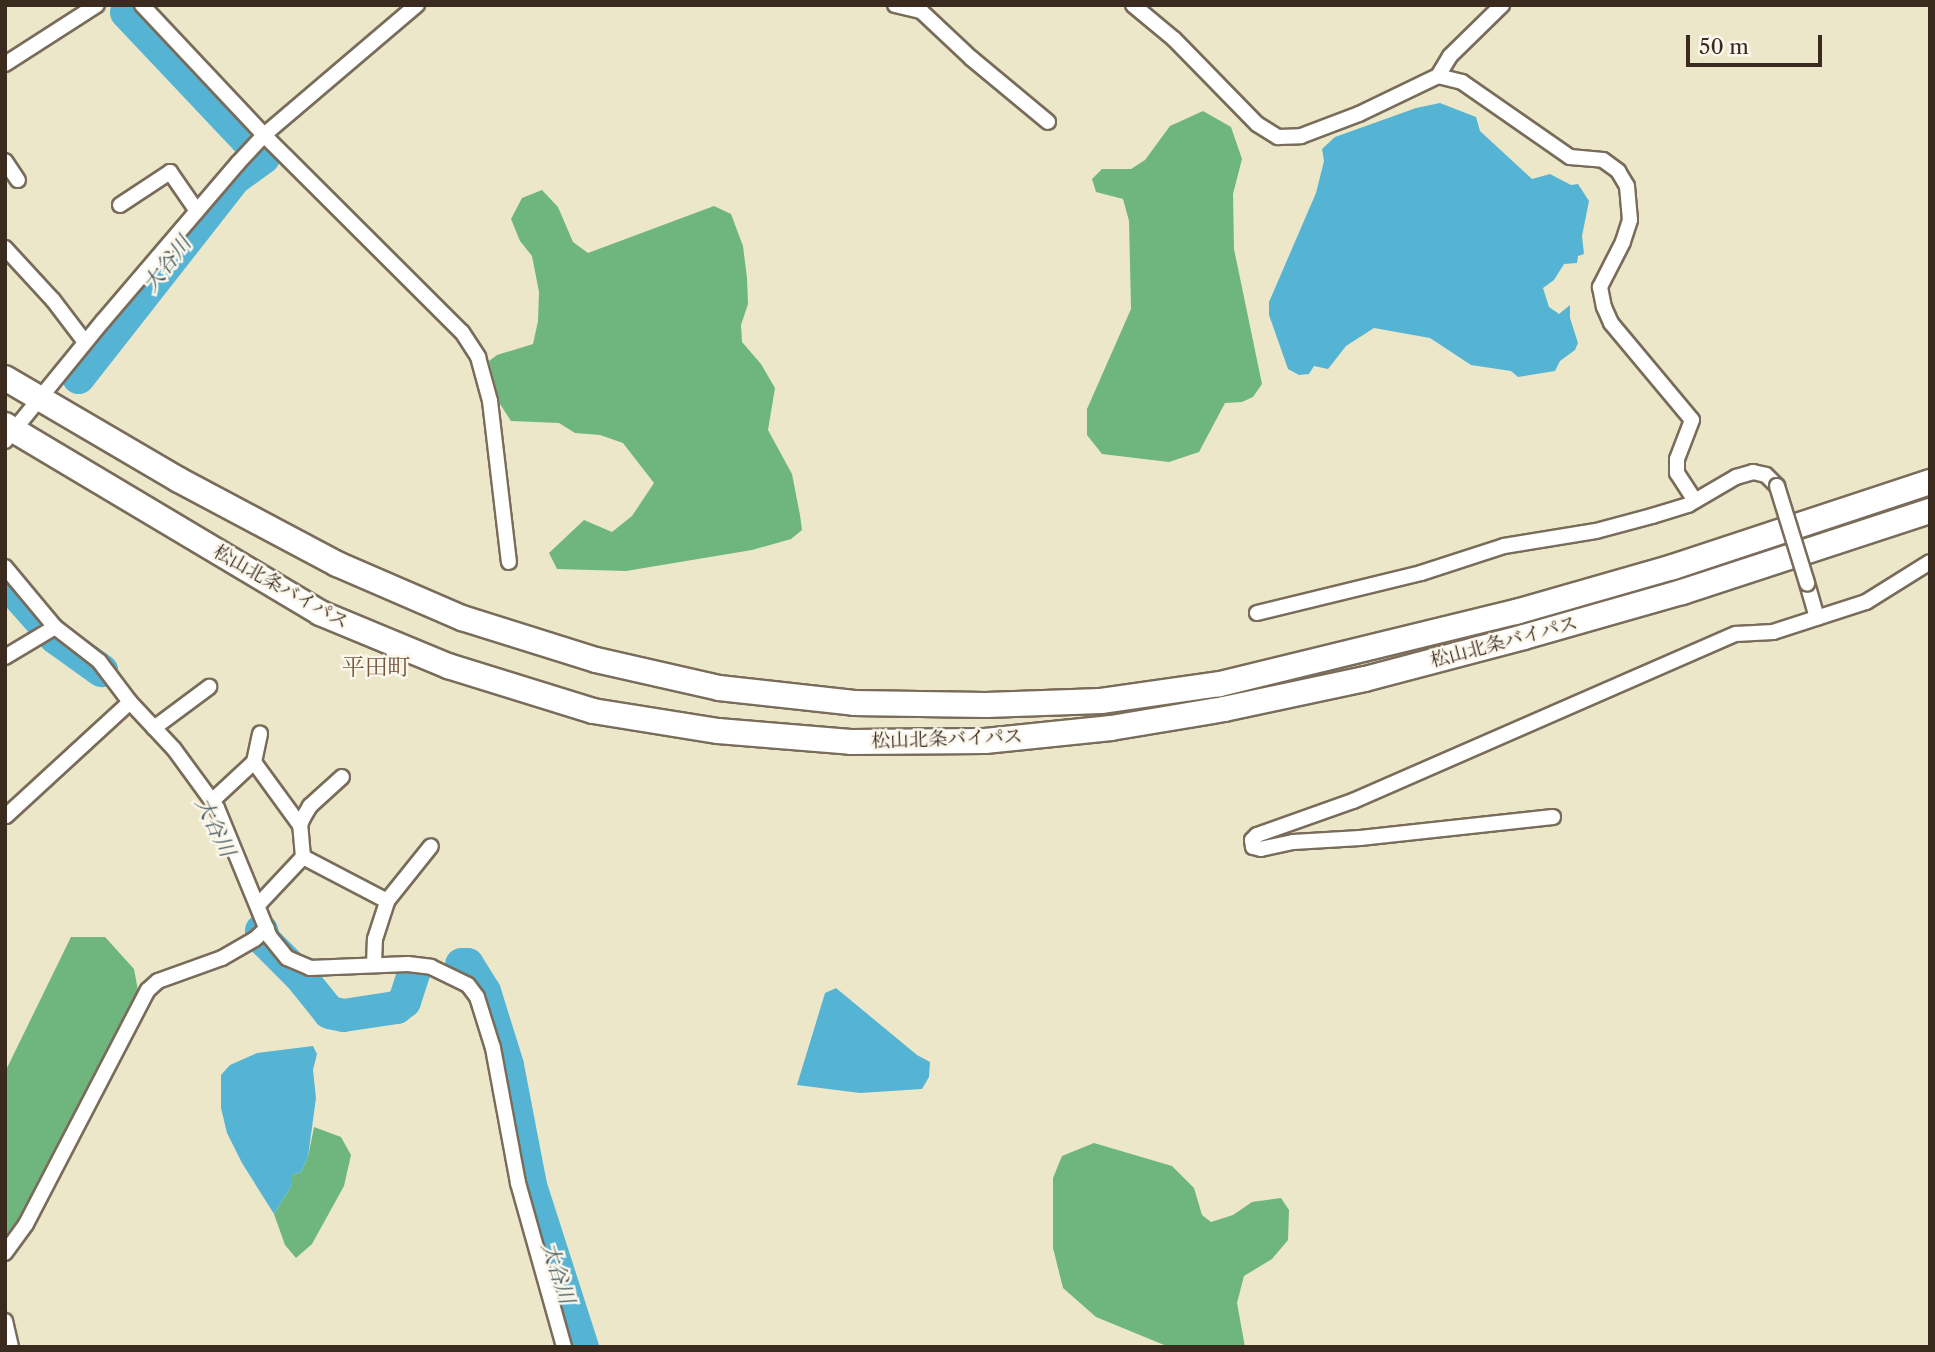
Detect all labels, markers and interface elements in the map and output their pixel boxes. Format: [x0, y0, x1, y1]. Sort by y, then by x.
scale bar [1690, 21, 1826, 65]
text: 50 m [1699, 34, 1749, 59]
water label: 大谷川 [138, 231, 196, 297]
street label: 松山北条バイパス [209, 540, 353, 634]
street label: 松山北条バイパス [1428, 611, 1580, 673]
district label: 平田町 [342, 653, 410, 681]
street label: 松山北条バイパス [871, 725, 1023, 753]
water label: 大谷川 [190, 793, 240, 861]
water label: 大谷川 [536, 1239, 580, 1307]

